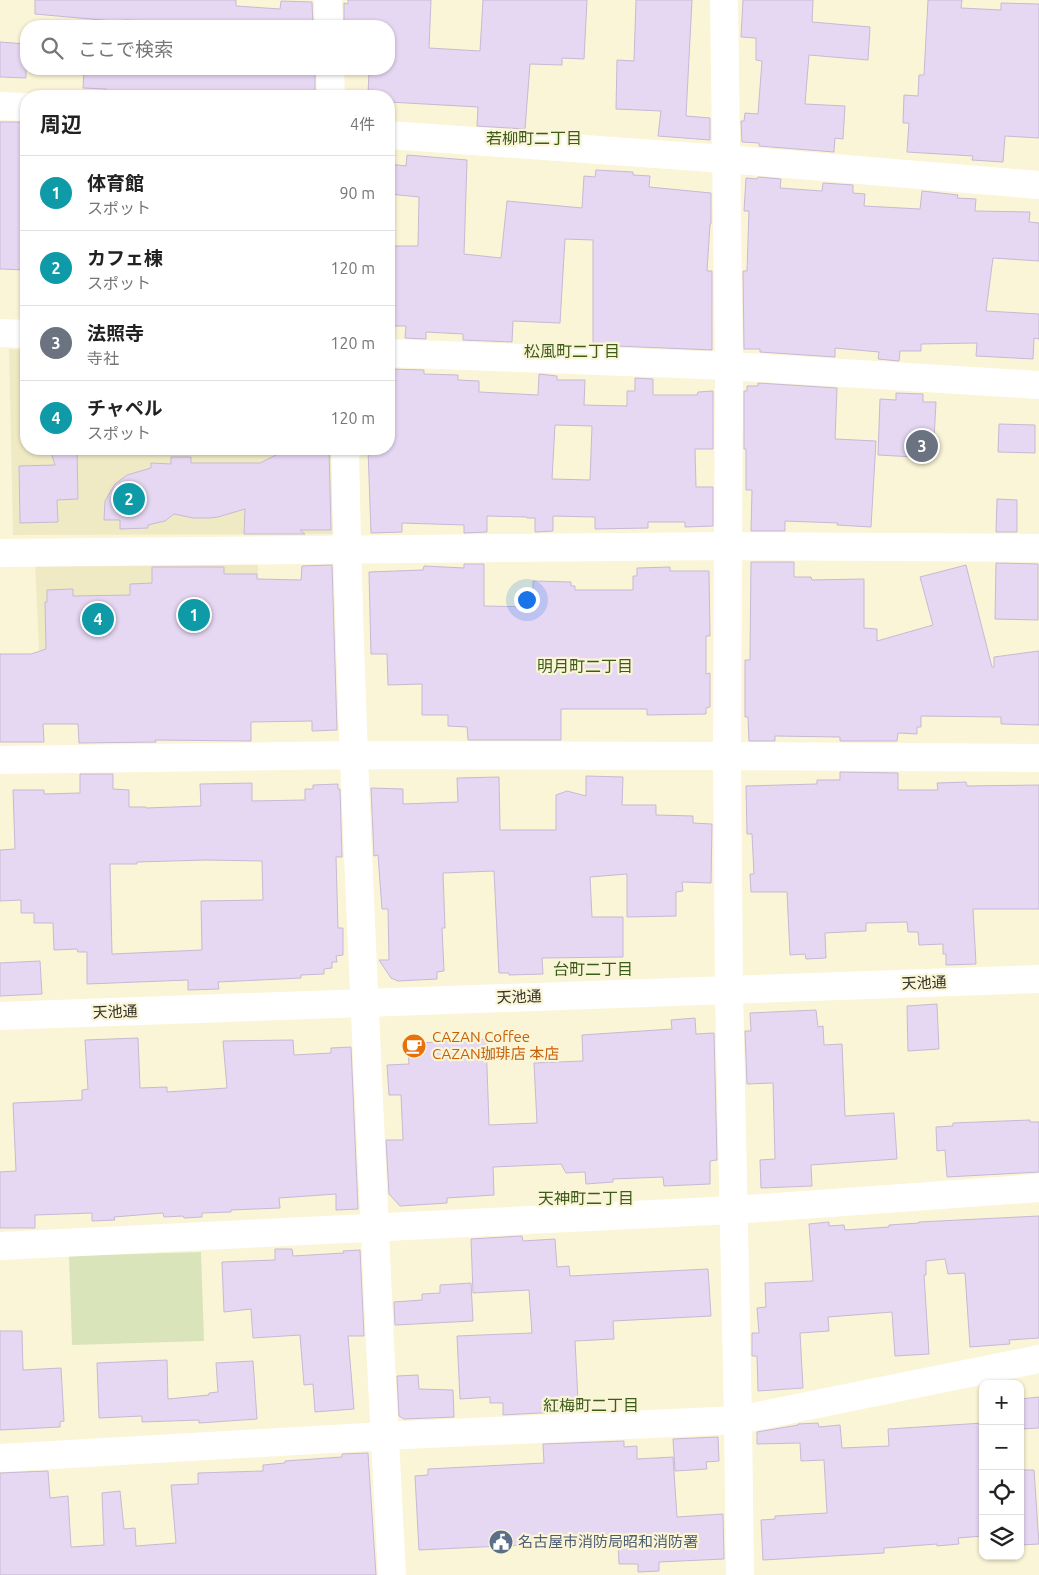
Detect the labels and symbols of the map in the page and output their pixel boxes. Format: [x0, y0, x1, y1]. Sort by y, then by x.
district label: 若柳町二丁目 [486, 129, 582, 147]
district label: 松風町二丁目 [524, 342, 620, 360]
pin: 3 [906, 427, 938, 465]
pin: 2 [113, 480, 145, 518]
your location [514, 587, 540, 613]
pin: 1 [178, 596, 210, 634]
pin: 4 [82, 600, 114, 638]
district label: 明月町二丁目 [537, 657, 633, 675]
district label: 台町二丁目 [553, 960, 633, 978]
street label: 天池通 [901, 973, 947, 992]
street label: 天池通 [496, 987, 542, 1006]
street label: 天池通 [92, 1002, 138, 1021]
place label: CAZAN Coffee CAZAN珈琲店 本店 [432, 1028, 559, 1062]
cafe icon: CAZAN Coffee CAZAN珈琲店 本店 [401, 1033, 427, 1059]
district label: 天神町二丁目 [538, 1189, 634, 1207]
district label: 紅梅町二丁目 [543, 1396, 639, 1414]
public building icon: 名古屋市消防局昭和消防署 [488, 1529, 514, 1555]
place label: 名古屋市消防局昭和消防署 [518, 1533, 698, 1550]

